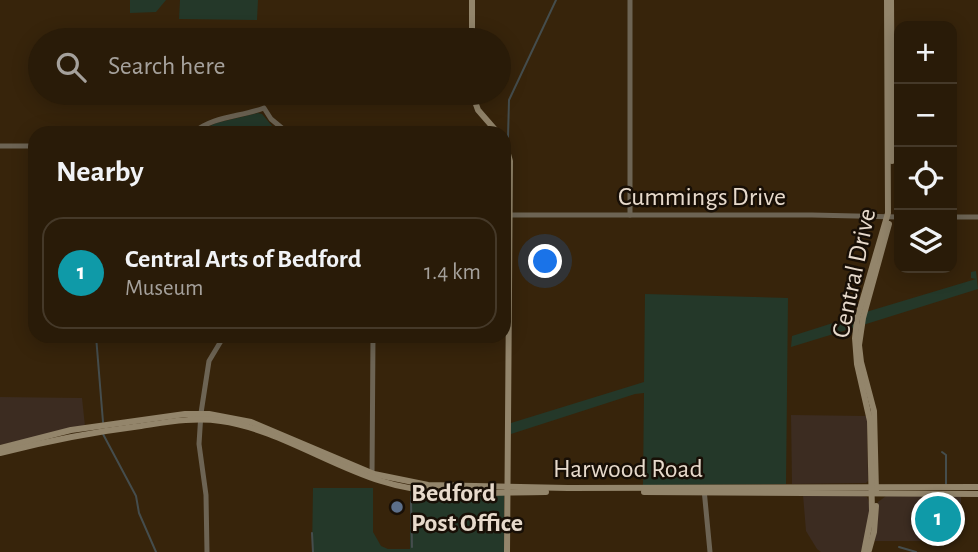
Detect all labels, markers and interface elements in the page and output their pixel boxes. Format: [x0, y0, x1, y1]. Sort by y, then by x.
map controls [894, 21, 957, 273]
button: + [894, 21, 957, 84]
search box [28, 28, 511, 105]
icon: search [52, 48, 90, 86]
text: Search here [108, 53, 226, 79]
button: − [894, 84, 957, 147]
button: locate [894, 147, 957, 210]
text: Nearby [56, 157, 144, 187]
street label: Cummings Drive [618, 184, 786, 210]
street label: Central Drive [828, 206, 880, 340]
button: layers [894, 210, 957, 273]
your location [528, 244, 562, 278]
text: Central Arts of Bedford [125, 246, 362, 272]
text: 1 [77, 261, 85, 284]
text: 1.4 km [424, 261, 481, 284]
text: Museum [125, 277, 203, 300]
street label: Harwood Road [553, 456, 703, 482]
place label: Bedford Post Office [411, 480, 523, 536]
pin: 1 [915, 493, 961, 545]
marker: Bedford Post Office [389, 499, 405, 515]

